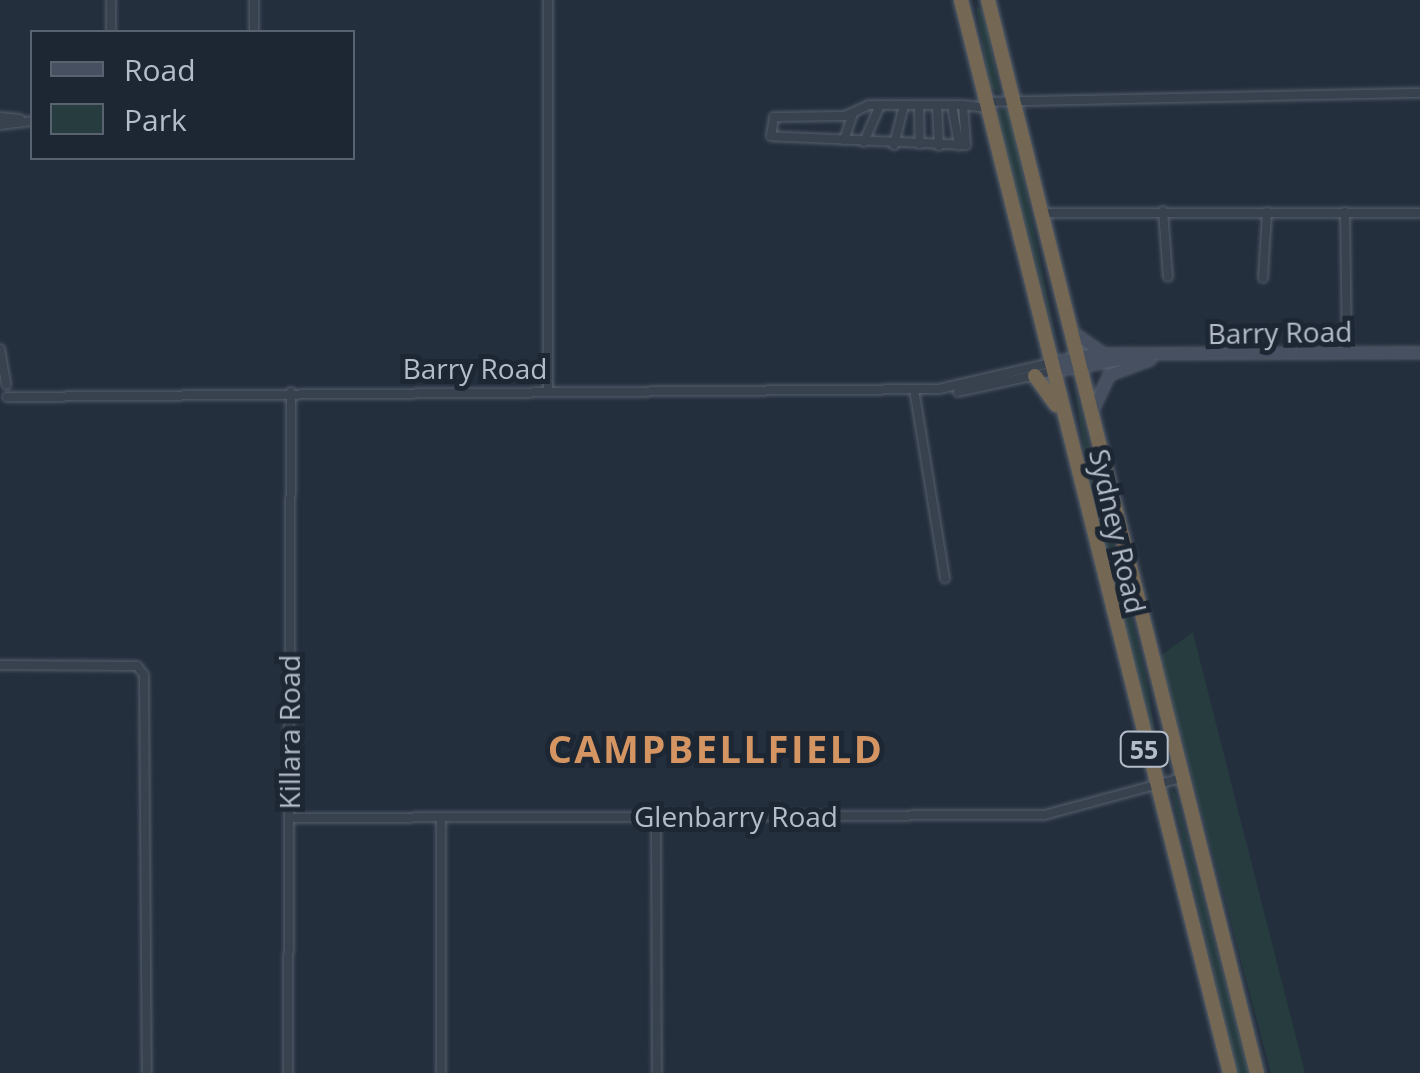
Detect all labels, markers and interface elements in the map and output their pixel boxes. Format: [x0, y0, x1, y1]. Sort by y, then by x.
legend [30, 30, 355, 160]
text: Road [124, 49, 196, 90]
text: Park [124, 99, 187, 140]
street label: Barry Road [1207, 314, 1353, 350]
street label: Barry Road [403, 351, 547, 385]
street label: Sydney Road [1083, 446, 1153, 616]
street label: Killara Road [272, 655, 306, 809]
district label: CAMPBELLFIELD [548, 726, 884, 772]
road number: 55 [1119, 729, 1169, 769]
street label: Glenbarry Road [634, 799, 838, 833]

